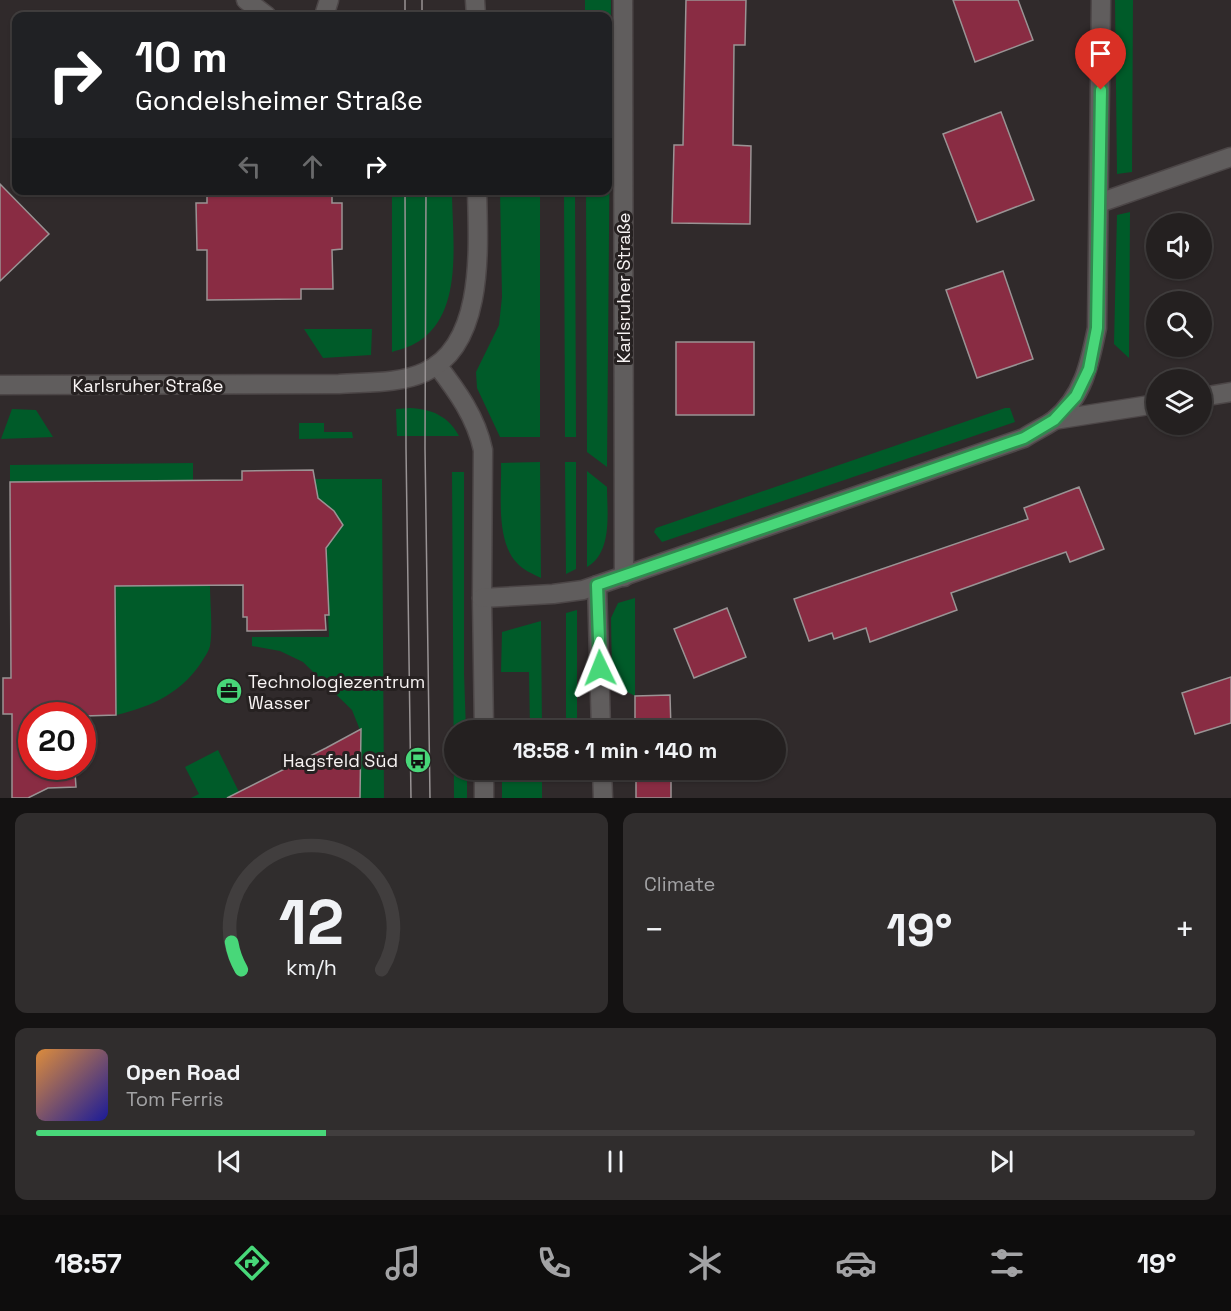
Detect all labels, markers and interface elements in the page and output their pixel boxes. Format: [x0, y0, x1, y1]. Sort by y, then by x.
pin [1075, 28, 1126, 90]
text: 10 m [135, 31, 228, 84]
icon: right [36, 36, 114, 114]
icon: arrive [1084, 37, 1117, 70]
text: Gondelsheimer Straße [135, 83, 423, 118]
icon: left [233, 150, 266, 183]
icon: ahead [296, 150, 329, 183]
icon: right [359, 150, 392, 183]
street label: Karlsruher Straße [612, 212, 635, 364]
map controls [1146, 213, 1212, 435]
button: sound [1146, 213, 1212, 279]
button: search [1146, 291, 1212, 357]
button: layers [1146, 369, 1212, 435]
street label: Karlsruher Straße [72, 374, 224, 397]
position arrow [568, 636, 632, 700]
place label: Technologiezentrum Wasser [248, 670, 425, 714]
office icon: Technologiezentrum Wasser [214, 676, 244, 706]
speed limit sign: 20 [18, 702, 96, 780]
text: 18:58 · 1 min · 140 m [513, 736, 717, 764]
bus stop icon: Hagsfeld Süd [403, 745, 433, 775]
place label: Hagsfeld Süd [283, 749, 398, 772]
text: Climate [644, 871, 715, 897]
text: 12 [279, 883, 344, 962]
text: 19° [887, 902, 952, 959]
text: − [644, 909, 664, 951]
text: + [1175, 909, 1195, 951]
text: km/h [286, 954, 337, 981]
text: Open Road [126, 1058, 241, 1086]
text: Tom Ferris [126, 1086, 224, 1112]
icon: previous [213, 1145, 246, 1178]
icon: pause [599, 1145, 632, 1178]
icon: next [985, 1145, 1018, 1178]
icon: directions [231, 1242, 273, 1284]
icon: music [382, 1242, 424, 1284]
icon: phone [533, 1242, 575, 1284]
icon: climate [684, 1242, 726, 1284]
icon: car [835, 1242, 877, 1284]
icon: filters [986, 1242, 1028, 1284]
text: 18:57 [55, 1246, 122, 1281]
text: 19° [1137, 1246, 1176, 1281]

